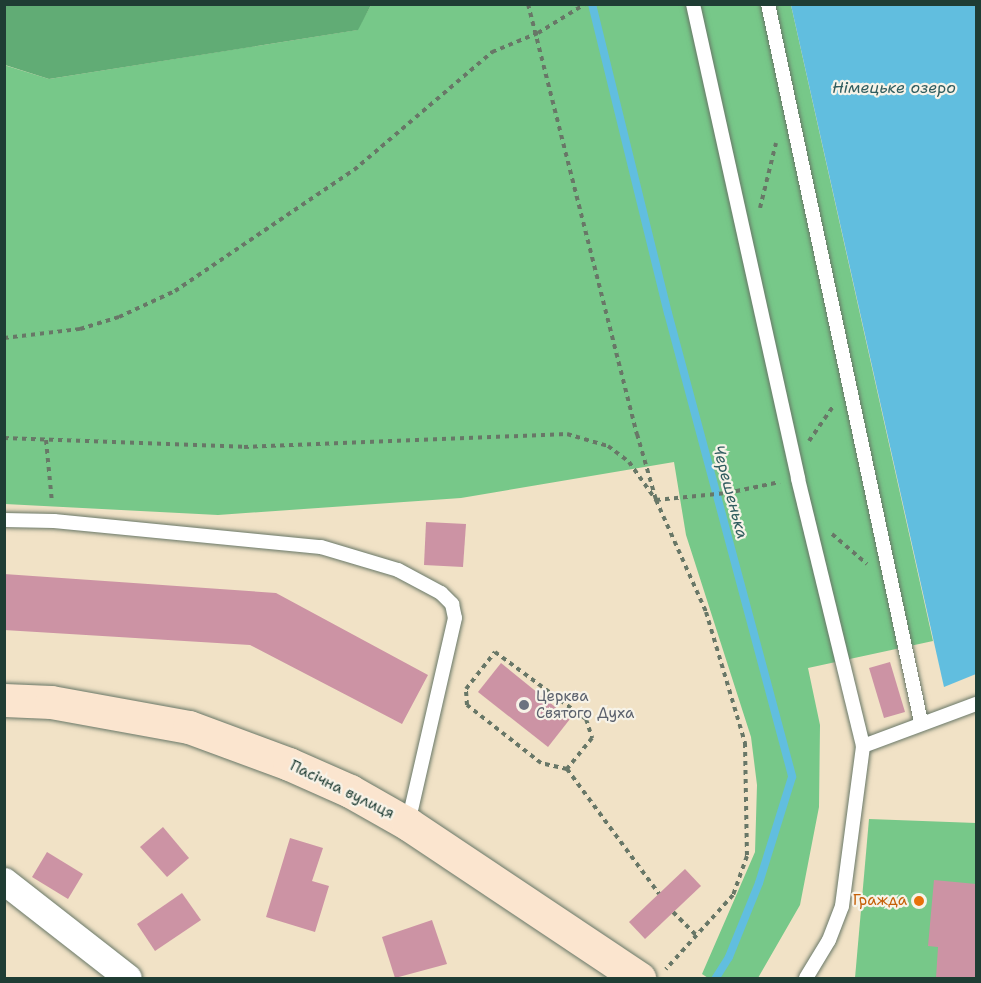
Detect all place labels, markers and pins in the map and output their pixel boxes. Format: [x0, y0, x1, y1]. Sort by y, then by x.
place label: Церква Святого Духа [536, 687, 634, 722]
marker: Церква Святого Духа [517, 698, 531, 712]
place label: Гражда [853, 892, 907, 910]
marker: Гражда [912, 894, 926, 908]

